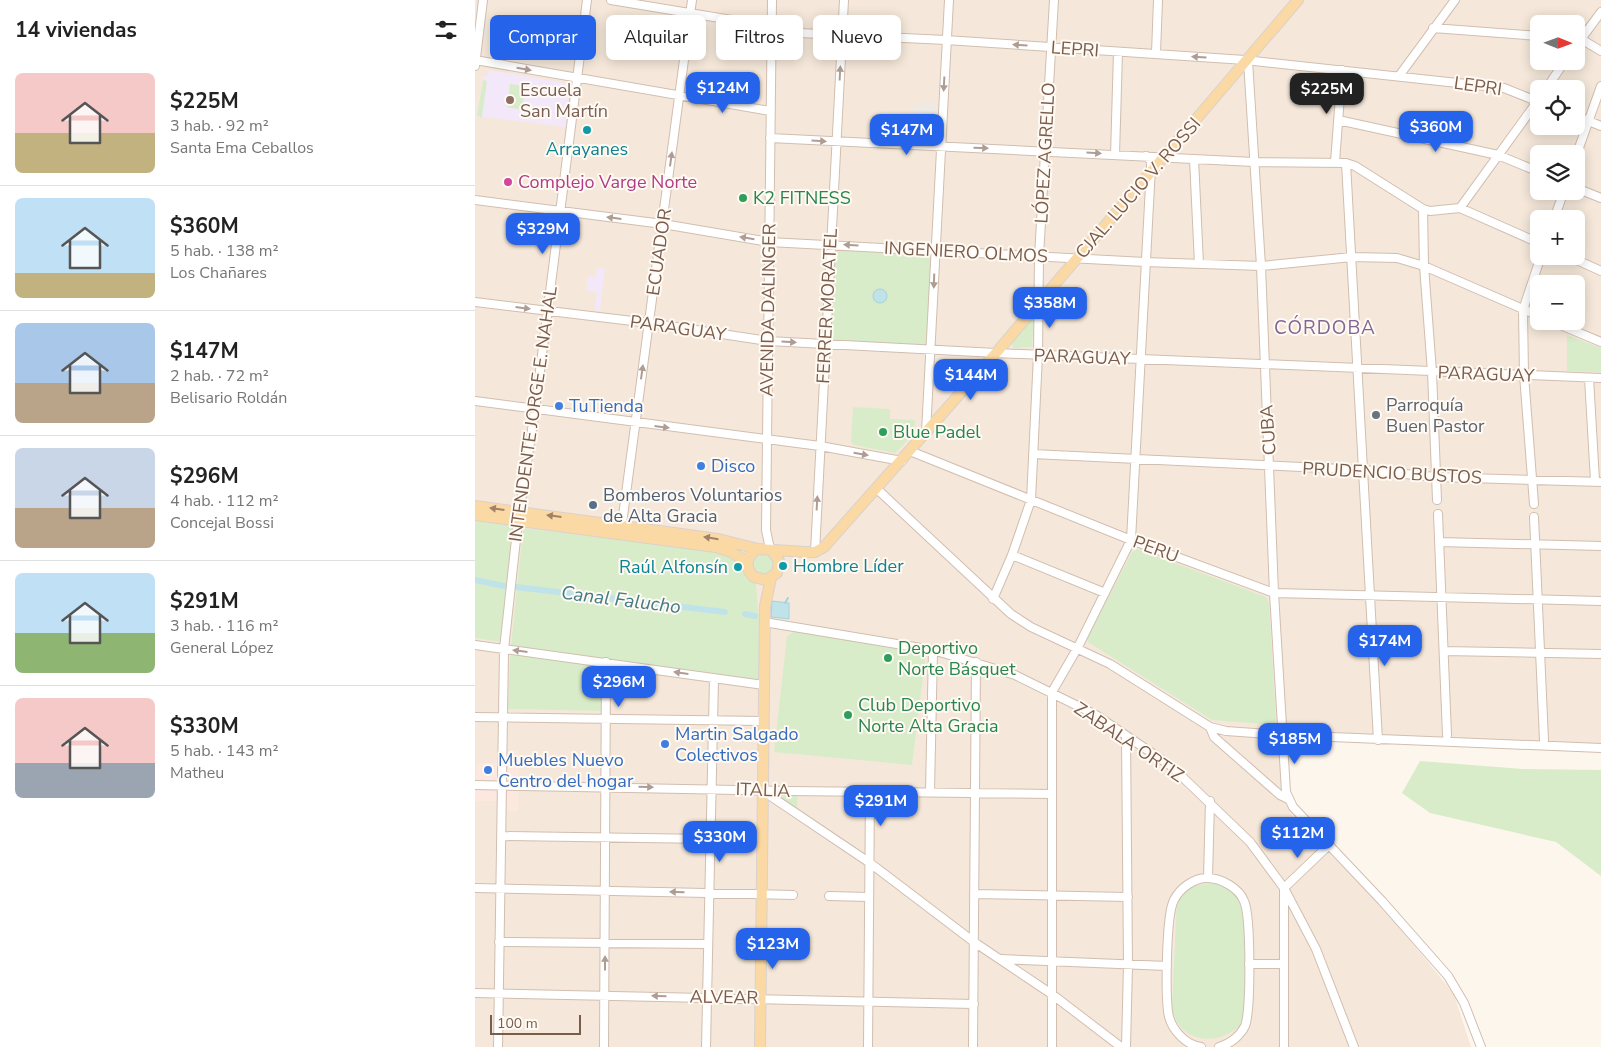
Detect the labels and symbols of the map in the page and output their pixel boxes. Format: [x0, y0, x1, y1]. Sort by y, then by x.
north arrow [1530, 15, 1585, 70]
street label: LEPRI [1050, 35, 1100, 63]
one-way arrow [1012, 40, 1028, 48]
one-way arrow [1191, 52, 1207, 60]
one-way arrow [516, 65, 532, 73]
one-way arrow [836, 65, 844, 81]
street label: LEPRI [1452, 71, 1504, 101]
pin: $124M [688, 72, 758, 114]
pin: $225M [1292, 72, 1362, 115]
one-way arrow [940, 76, 948, 92]
place label: Escuela San Martín [520, 78, 608, 123]
street label: LÓPEZ AGRELLO [1029, 82, 1061, 224]
marker: Escuela San Martín [504, 94, 516, 106]
pin: $360M [1401, 110, 1471, 153]
street label: CJAL. LUCIO V. ROSSI [1070, 112, 1206, 264]
pin: $147M [872, 114, 942, 156]
marker: Arrayanes [581, 124, 593, 136]
place label: Arrayanes [546, 137, 628, 161]
one-way arrow [811, 137, 827, 145]
one-way arrow [973, 145, 989, 153]
one-way arrow [667, 150, 675, 166]
one-way arrow [1086, 150, 1102, 158]
place label: Complejo Varge Norte [518, 170, 697, 194]
marker: Complejo Varge Norte [502, 176, 514, 188]
place label: K2 FITNESS [753, 186, 851, 210]
marker: K2 FITNESS [737, 192, 749, 204]
street label: ECUADOR [641, 207, 677, 297]
pin: $329M [508, 212, 578, 255]
one-way arrow [606, 214, 622, 222]
street label: AVENIDA DALINGER [754, 223, 782, 397]
street label: FERRER MORATEL [811, 228, 843, 384]
one-way arrow [739, 234, 755, 242]
street label: INGENIERO OLMOS [883, 236, 1049, 268]
one-way arrow [843, 241, 859, 249]
one-way arrow [930, 273, 938, 289]
street label: INTENDENTE JORGE E. NAHAL [503, 284, 563, 543]
pin: $358M [1015, 286, 1085, 329]
one-way arrow [516, 304, 532, 312]
street label: PARAGUAY [628, 309, 728, 347]
district label: CÓRDOBA [1274, 315, 1376, 341]
one-way arrow [781, 339, 797, 347]
street label: PARAGUAY [1033, 343, 1131, 371]
pin: $144M [936, 358, 1006, 401]
street label: PARAGUAY [1437, 360, 1535, 388]
one-way arrow [638, 364, 646, 380]
place label: Parroquía Buen Pastor [1386, 393, 1485, 438]
place label: TuTienda [569, 394, 643, 418]
marker: TuTienda [553, 400, 565, 412]
street label: CUBA [1254, 404, 1282, 456]
marker: Parroquía Buen Pastor [1370, 409, 1382, 421]
place label: Blue Padel [893, 420, 981, 444]
one-way arrow [654, 423, 670, 431]
marker: Blue Padel [877, 426, 889, 438]
one-way arrow [853, 450, 869, 458]
place label: Disco [711, 454, 755, 478]
street label: PRUDENCIO BUSTOS [1302, 456, 1482, 490]
marker: Disco [695, 460, 707, 472]
place label: Bomberos Voluntarios de Alta Gracia [603, 483, 782, 528]
one-way arrow [814, 495, 822, 511]
marker: Bomberos Voluntarios de Alta Gracia [587, 499, 599, 511]
one-way arrow [489, 505, 505, 513]
one-way arrow [546, 512, 562, 520]
street label: PERU [1130, 530, 1182, 568]
one-way arrow [702, 533, 718, 541]
place label: Hombre Líder [793, 554, 904, 578]
place label: Raúl Alfonsín [619, 555, 728, 579]
marker: Hombre Líder [777, 560, 789, 572]
marker: Raúl Alfonsín [732, 561, 744, 573]
water label: Canal Falucho [560, 580, 682, 620]
pin: $174M [1350, 624, 1420, 667]
place label: Deportivo Norte Básquet [898, 636, 1016, 681]
one-way arrow [512, 647, 528, 655]
marker: Deportivo Norte Básquet [882, 652, 894, 664]
pin: $296M [584, 666, 654, 708]
one-way arrow [673, 669, 689, 677]
place label: Club Deportivo Norte Alta Gracia [858, 693, 998, 738]
street label: ZABALA ORTIZ [1069, 696, 1189, 788]
marker: Club Deportivo Norte Alta Gracia [842, 709, 854, 721]
place label: Martin Salgado Colectivos [675, 722, 799, 767]
pin: $185M [1260, 722, 1330, 765]
marker: Martin Salgado Colectivos [659, 738, 671, 750]
place label: Muebles Nuevo Centro del hogar [498, 748, 634, 793]
marker: Muebles Nuevo Centro del hogar [482, 764, 494, 776]
street label: ITALIA [735, 777, 791, 803]
one-way arrow [638, 784, 654, 792]
pin: $291M [846, 784, 916, 827]
pin: $112M [1263, 816, 1333, 859]
pin: $330M [685, 820, 755, 863]
one-way arrow [669, 887, 685, 895]
pin: $123M [738, 928, 808, 970]
one-way arrow [601, 955, 609, 971]
street label: ALVEAR [689, 984, 759, 1010]
one-way arrow [650, 992, 666, 1000]
scale bar [490, 1012, 581, 1035]

